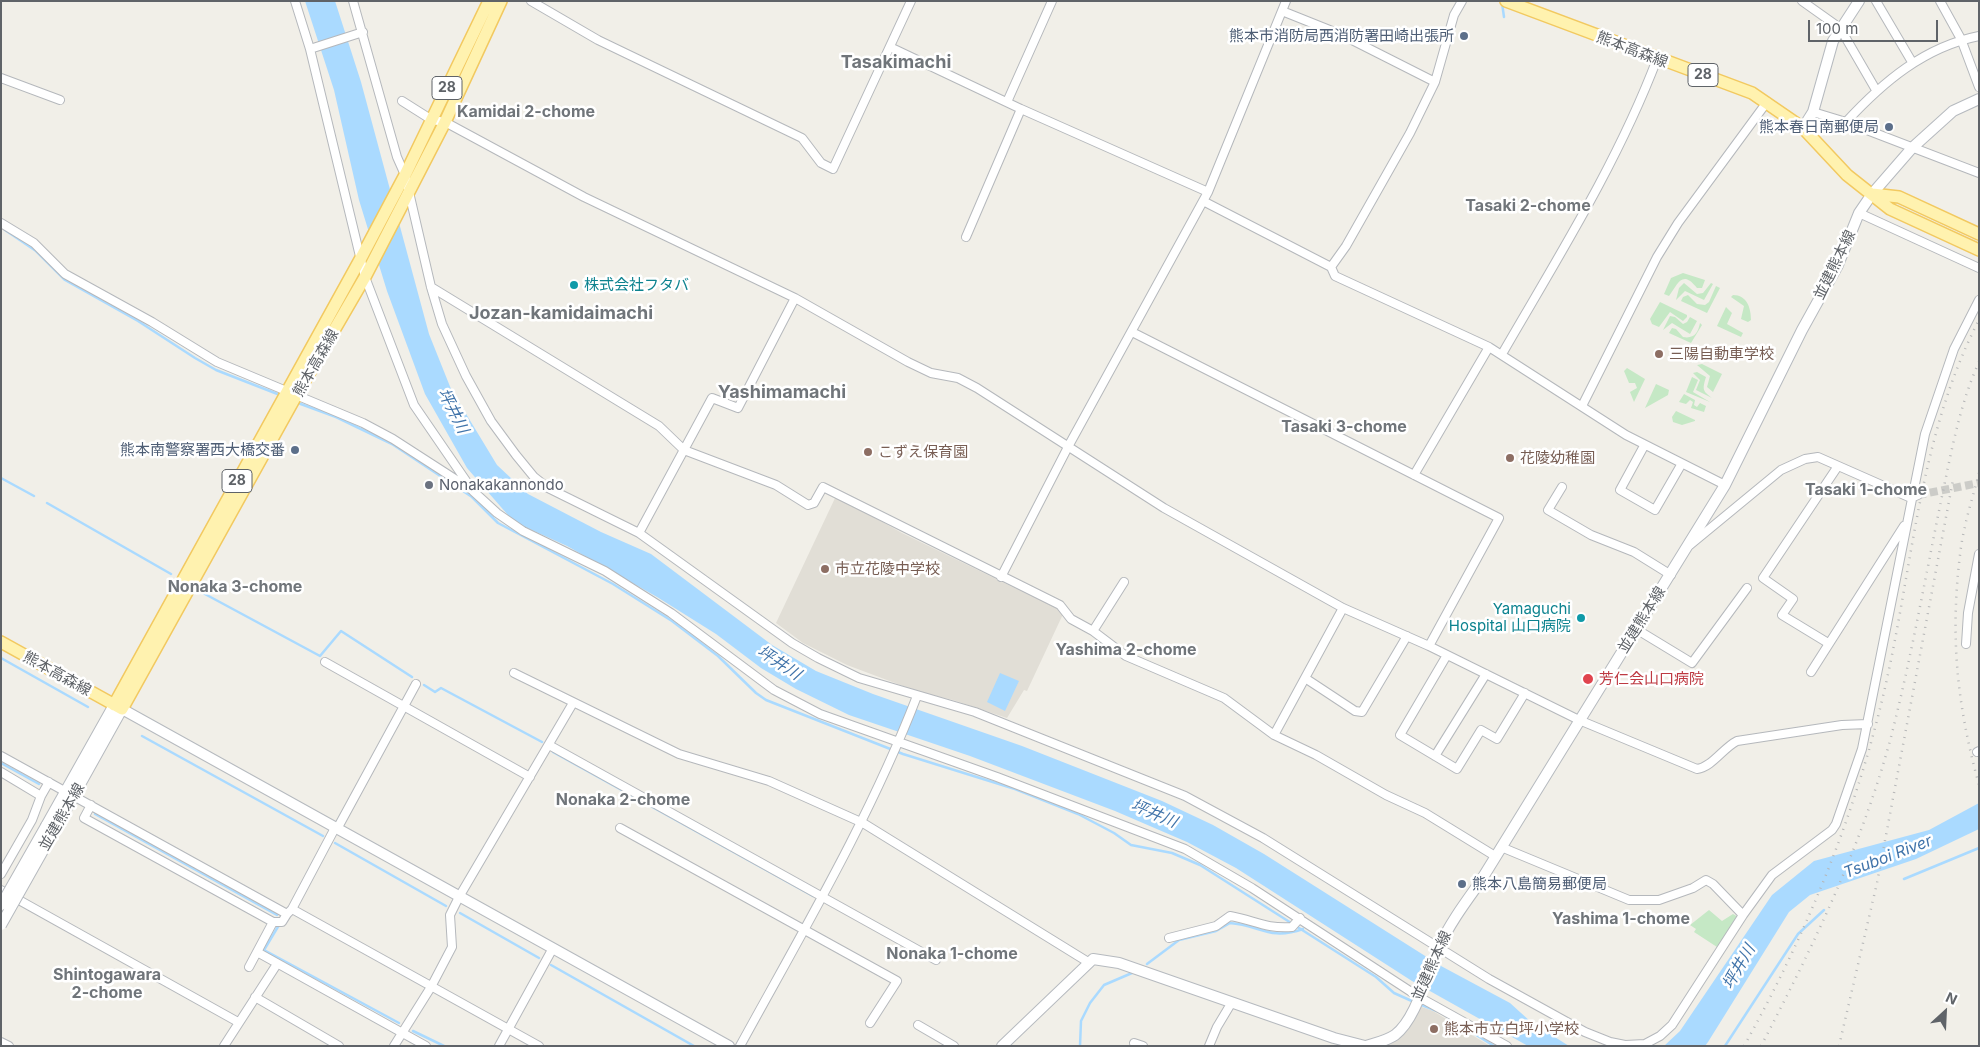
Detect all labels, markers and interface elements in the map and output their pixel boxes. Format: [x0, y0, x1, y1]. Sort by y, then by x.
scale bar [1810, 10, 1940, 42]
text: 100 m [1816, 19, 1858, 38]
place label: 熊本市消防局西消防署田崎出張所 [1229, 27, 1454, 45]
street label: 熊本高森線 [1594, 28, 1670, 72]
marker: 熊本市消防局西消防署田崎出張所 [1458, 30, 1470, 42]
district label: Tasakimachi [841, 52, 951, 74]
road number: 28 [1688, 64, 1718, 86]
road number: 28 [432, 76, 462, 100]
district label: Kamidai 2-chome [457, 102, 595, 122]
place label: 熊本春日南郵便局 [1759, 118, 1879, 136]
marker: 熊本春日南郵便局 [1883, 121, 1895, 133]
district label: Tasaki 2-chome [1465, 196, 1591, 216]
street label: 並建熊本線 [1810, 227, 1860, 303]
place label: 株式会社フタバ [584, 276, 689, 294]
marker: 株式会社フタバ [568, 279, 580, 291]
district label: Jozan-kamidaimachi [469, 303, 653, 325]
street label: 熊本高森線 [289, 326, 343, 400]
place label: 三陽自動車学校 [1669, 345, 1774, 363]
marker: 三陽自動車学校 [1653, 348, 1665, 360]
district label: Yashimamachi [718, 382, 846, 404]
water label: 坪井川 [434, 385, 472, 437]
district label: Tasaki 3-chome [1281, 417, 1407, 437]
place label: 熊本南警察署西大橋交番 [120, 441, 285, 459]
place label: こずえ保育園 [878, 443, 968, 461]
marker: 熊本南警察署西大橋交番 [289, 444, 301, 456]
marker: こずえ保育園 [862, 446, 874, 458]
place label: 花陵幼稚園 [1520, 449, 1595, 467]
marker: 花陵幼稚園 [1504, 452, 1516, 464]
road number: 28 [222, 470, 252, 492]
place label: Nonakakannondo [439, 476, 564, 494]
marker: Nonakakannondo [423, 479, 435, 491]
district label: Tasaki 1-chome [1805, 480, 1927, 500]
place label: 市立花陵中学校 [835, 560, 940, 578]
marker: 市立花陵中学校 [819, 563, 831, 575]
district label: Nonaka 3-chome [168, 577, 302, 597]
street label: 並建熊本線 [1614, 583, 1670, 657]
place label: Yamaguchi Hospital 山口病院 [1449, 600, 1571, 635]
marker: Yamaguchi Hospital 山口病院 [1575, 612, 1587, 624]
district label: Yashima 2-chome [1055, 640, 1197, 660]
water label: 坪井川 [754, 642, 804, 684]
street label: 熊本高森線 [20, 648, 94, 700]
place label: 芳仁会山口病院 [1599, 670, 1704, 688]
marker: 芳仁会山口病院 [1581, 672, 1595, 686]
street label: 並建熊本線 [35, 780, 89, 854]
district label: Nonaka 2-chome [556, 790, 690, 810]
water label: 坪井川 [1128, 796, 1180, 832]
water label: Tsuboi River [1841, 831, 1935, 883]
place label: 熊本八島簡易郵便局 [1472, 875, 1607, 893]
marker: 熊本八島簡易郵便局 [1456, 878, 1468, 890]
district label: Yashima 1-chome [1552, 909, 1690, 929]
street label: 並建熊本線 [1409, 928, 1455, 1004]
water label: 坪井川 [1719, 941, 1759, 993]
district label: Nonaka 1-chome [886, 944, 1018, 964]
district label: Shintogawara 2-chome [53, 965, 161, 1003]
north arrow [1920, 987, 1970, 1037]
text: N [1943, 988, 1960, 1008]
place label: 熊本市立白坪小学校 [1444, 1020, 1579, 1038]
marker: 熊本市立白坪小学校 [1428, 1023, 1440, 1035]

